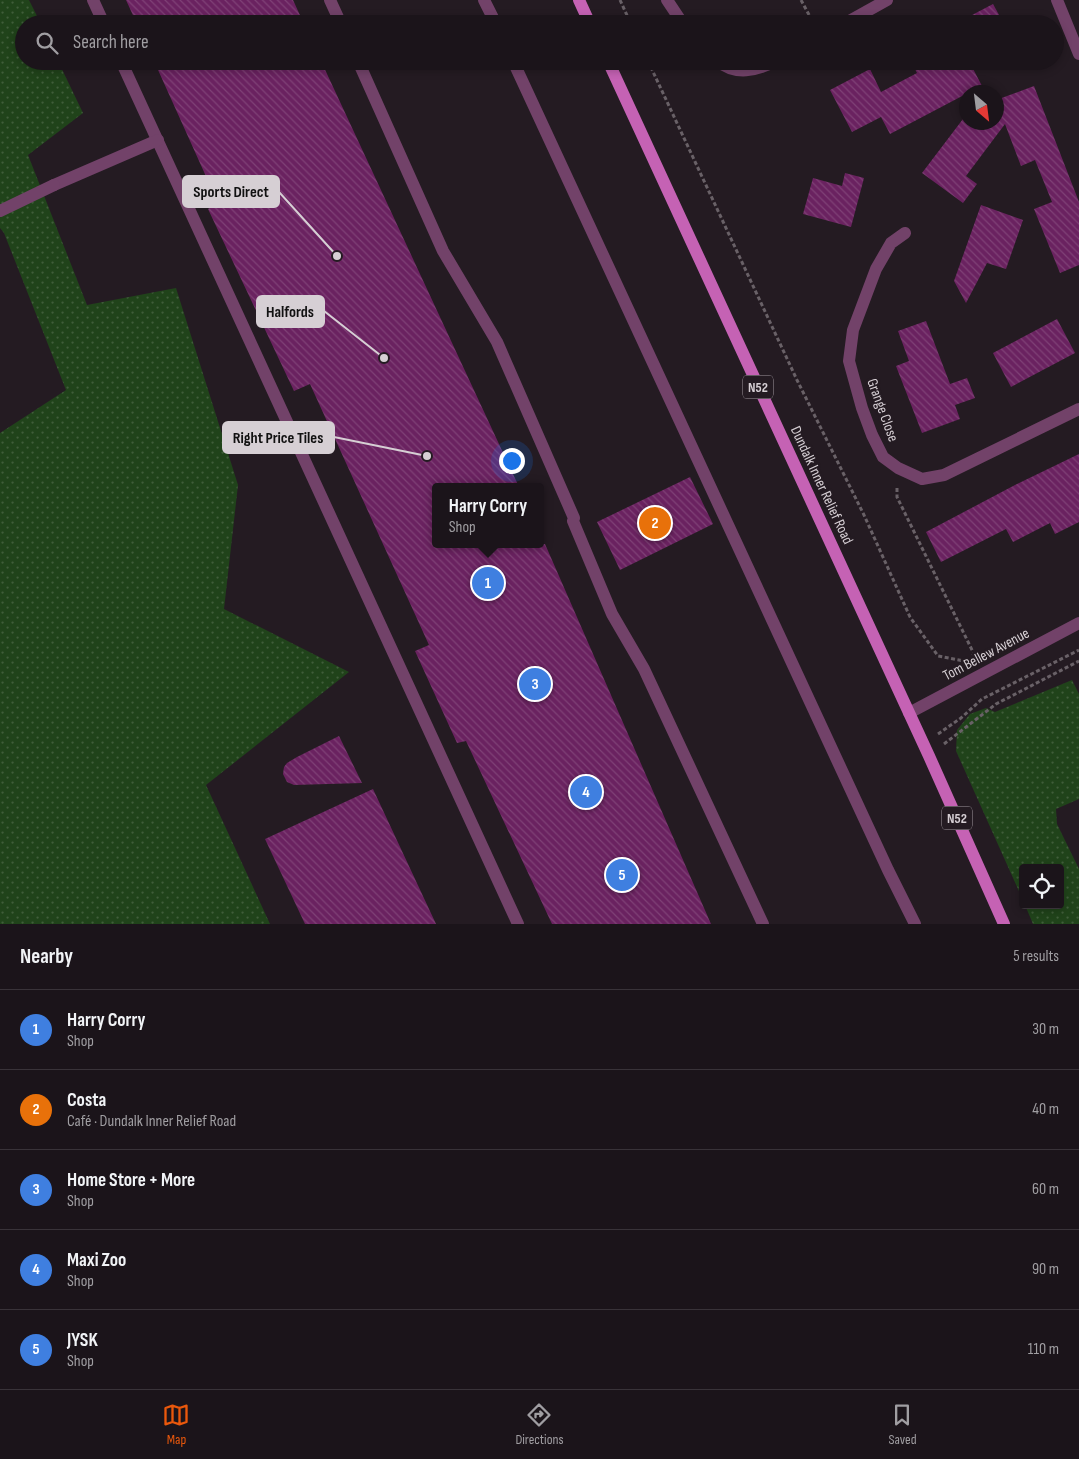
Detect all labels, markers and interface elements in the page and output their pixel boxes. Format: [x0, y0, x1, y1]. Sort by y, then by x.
search box [15, 15, 1064, 70]
icon: search [33, 29, 61, 57]
text: Search here [73, 31, 149, 54]
north arrow [959, 85, 1004, 130]
callout: Sports Direct [183, 176, 279, 207]
text: Sports Direct [193, 183, 269, 202]
callout: Halfords [257, 296, 324, 327]
text: Halfords [266, 303, 314, 322]
road number: N52 [743, 376, 773, 398]
street label: Grange Close [862, 376, 903, 444]
callout: Right Price Tiles [223, 422, 334, 453]
street label: Dundalk Inner Relief Road [786, 423, 857, 547]
text: Right Price Tiles [233, 429, 323, 448]
your location [499, 448, 525, 474]
popup [432, 483, 544, 548]
text: Harry Corry [449, 495, 527, 518]
pin: 2 [639, 504, 671, 542]
text: Shop [449, 518, 476, 537]
pin: 1 [472, 564, 504, 602]
street label: Tom Bellew Avenue [940, 624, 1033, 685]
pin: 3 [519, 665, 551, 703]
pin: 4 [570, 773, 602, 811]
road number: N52 [942, 806, 972, 830]
pin: 5 [606, 856, 638, 894]
map controls [1019, 864, 1064, 909]
button: locate [1019, 864, 1064, 909]
text: Nearby [20, 944, 73, 969]
text: 5 results [1013, 947, 1059, 966]
text: Harry Corry [67, 1009, 145, 1032]
text: 1 [33, 1020, 39, 1039]
text: 30 m [1032, 1020, 1059, 1039]
text: Shop [67, 1032, 94, 1051]
text: Costa [67, 1089, 106, 1112]
text: 2 [32, 1100, 40, 1119]
text: 40 m [1032, 1100, 1059, 1119]
text: Café · Dundalk Inner Relief Road [67, 1112, 236, 1131]
text: Home Store + More [67, 1169, 195, 1192]
text: 3 [32, 1180, 40, 1199]
text: 60 m [1032, 1180, 1059, 1199]
text: Shop [67, 1192, 94, 1211]
text: Maxi Zoo [67, 1249, 126, 1272]
text: 4 [32, 1260, 40, 1279]
text: 90 m [1032, 1260, 1059, 1279]
text: Shop [67, 1272, 94, 1291]
text: JYSK [67, 1329, 98, 1352]
text: 5 [32, 1340, 40, 1359]
text: 110 m [1028, 1340, 1059, 1359]
text: Shop [67, 1352, 94, 1371]
tab: Map [162, 1401, 190, 1448]
tab: Directions [515, 1401, 564, 1448]
tab: Saved [888, 1401, 917, 1448]

